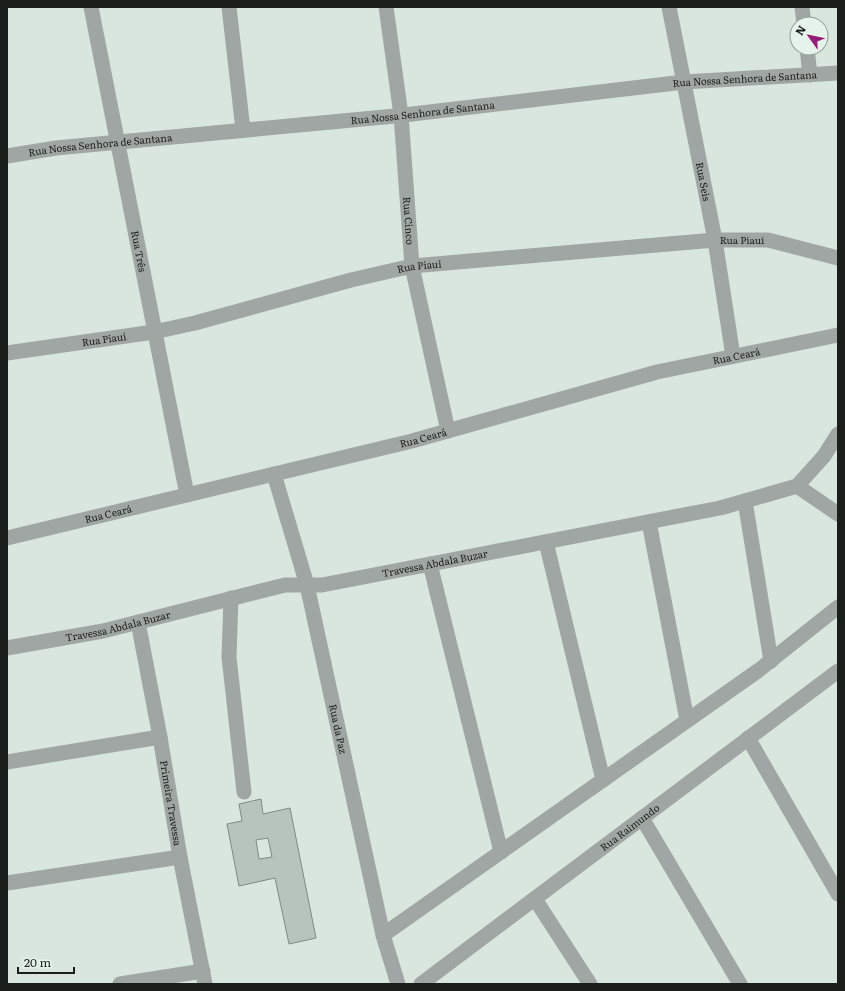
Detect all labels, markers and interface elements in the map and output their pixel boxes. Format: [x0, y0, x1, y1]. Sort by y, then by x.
north arrow [789, 16, 829, 56]
text: N [791, 22, 809, 38]
street label: Rua Nossa Senhora de Santana [672, 66, 818, 90]
street label: Rua Nossa Senhora de Santana [350, 96, 496, 127]
street label: Rua Nossa Senhora de Santana [27, 129, 173, 159]
street label: Rua Seis [693, 161, 715, 203]
street label: Rua Cinco [400, 196, 418, 245]
street label: Rua Três [128, 229, 151, 274]
street label: Rua Piauí [720, 232, 765, 247]
street label: Rua Piauí [395, 255, 443, 276]
street label: Rua Piauí [81, 328, 128, 349]
street label: Rua Ceará [711, 343, 762, 367]
street label: Rua Ceará [398, 423, 449, 451]
street label: Rua Ceará [83, 500, 134, 526]
street label: Travessa Abdala Buzar [380, 545, 489, 580]
street label: Travessa Abdala Buzar [64, 606, 172, 645]
street label: Rua da Paz [326, 703, 351, 755]
street label: Primeira Travessa [157, 759, 186, 847]
street label: Rua Raimundo [597, 800, 662, 854]
scale bar [18, 949, 74, 975]
text: 20 m [24, 953, 51, 971]

